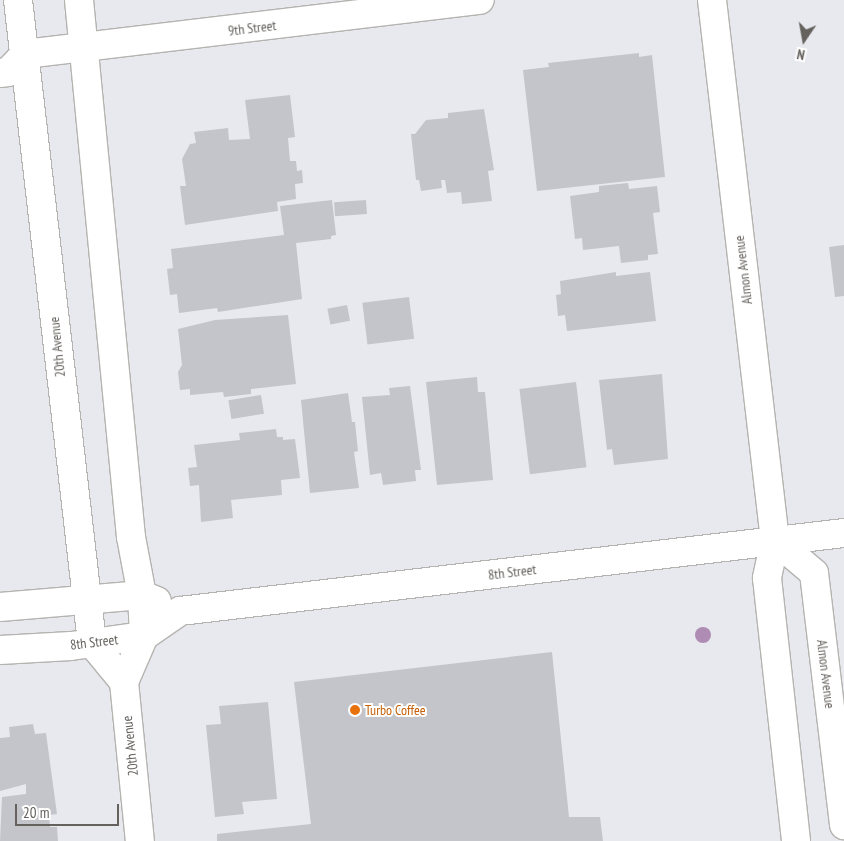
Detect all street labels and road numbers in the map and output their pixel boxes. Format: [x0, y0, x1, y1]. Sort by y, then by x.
street label: 9th Street [227, 17, 277, 39]
street label: Almon Avenue [730, 234, 756, 306]
street label: 20th Avenue [45, 316, 69, 378]
street label: 8th Street [487, 561, 537, 583]
street label: 8th Street [69, 631, 119, 653]
street label: Almon Avenue [813, 638, 839, 710]
street label: 20th Avenue [118, 715, 142, 777]

